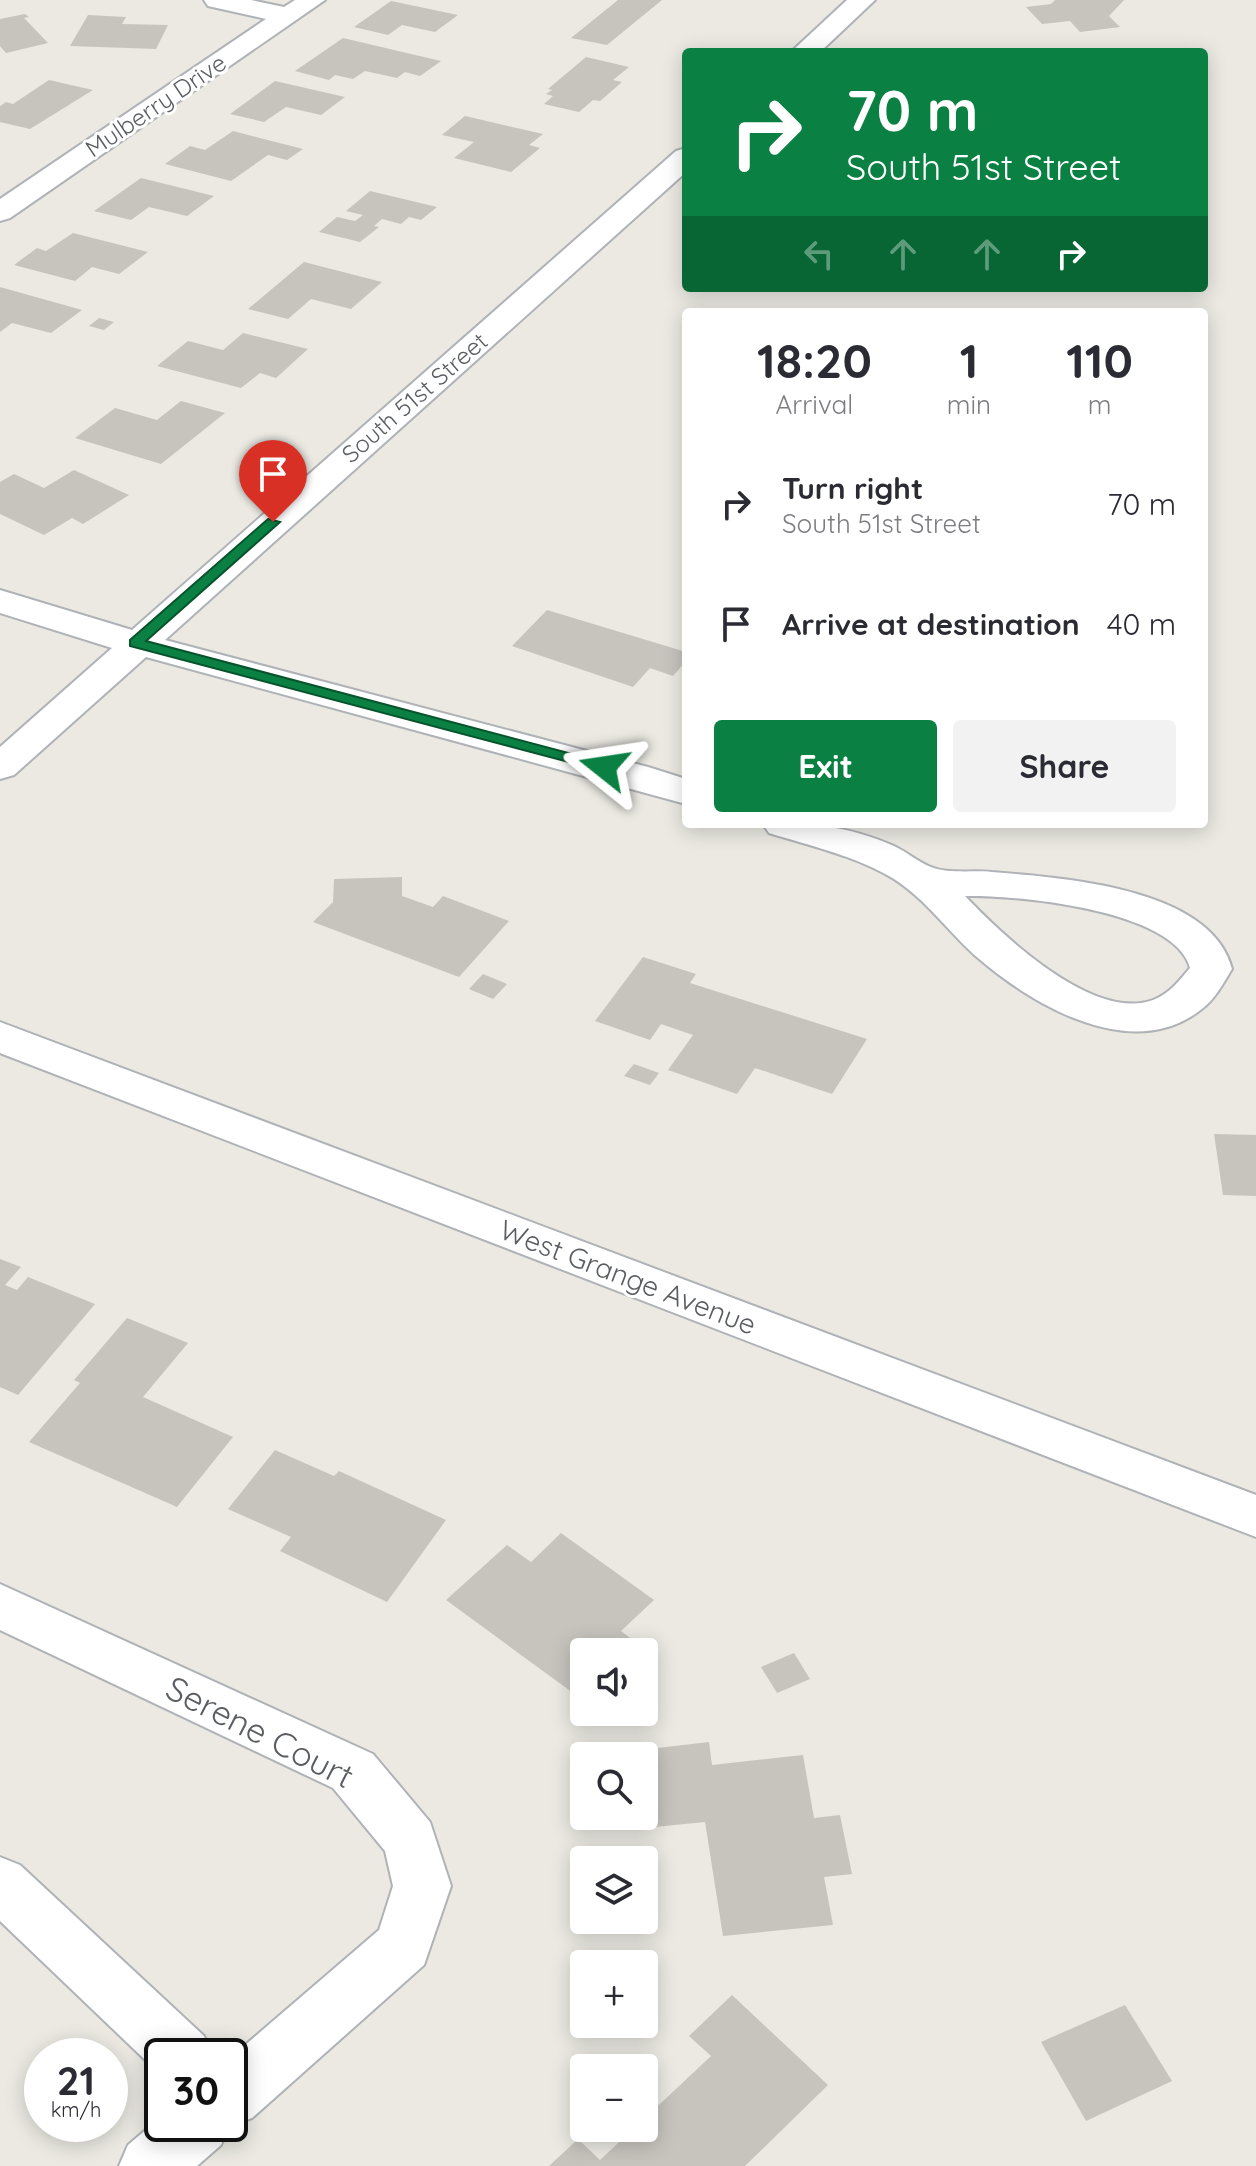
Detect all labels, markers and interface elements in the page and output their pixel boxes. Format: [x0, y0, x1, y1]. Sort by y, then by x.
street label: Mulberry Drive [79, 47, 232, 163]
text: 70 m [846, 75, 978, 145]
icon: right [714, 80, 818, 184]
text: South 51st Street [846, 144, 1121, 189]
icon: left [797, 232, 841, 276]
icon: ahead [881, 232, 925, 276]
icon: ahead [965, 232, 1009, 276]
icon: right [1049, 232, 1093, 276]
street label: South 51st Street [335, 326, 493, 469]
text: 18:20 [757, 330, 872, 390]
text: 1 [960, 330, 978, 390]
text: 110 [1066, 330, 1133, 390]
text: Arrival [775, 388, 853, 421]
text: min [947, 388, 991, 421]
text: m [1088, 388, 1111, 421]
pin [239, 440, 307, 522]
icon: arrive [251, 452, 295, 496]
text: Turn right [782, 469, 923, 507]
icon: right [714, 482, 758, 526]
text: 70 m [1107, 485, 1176, 523]
text: South 51st Street [782, 507, 981, 540]
icon: arrive [714, 602, 758, 646]
text: Arrive at destination [782, 605, 1080, 643]
text: 40 m [1107, 605, 1176, 643]
button: Exit [714, 720, 937, 812]
button: Share [953, 720, 1176, 812]
position arrow [562, 725, 646, 809]
street label: West Grange Avenue [495, 1211, 761, 1342]
map controls [570, 1638, 658, 2142]
button: sound [570, 1638, 658, 1726]
street label: Serene Court [159, 1666, 361, 1797]
button: search [570, 1742, 658, 1830]
button: layers [570, 1846, 658, 1934]
button: + [570, 1950, 658, 2038]
speed limit sign: 30 [144, 2038, 248, 2142]
button: − [570, 2054, 658, 2142]
text: 21 [57, 2055, 95, 2105]
text: km/h [51, 2097, 101, 2122]

